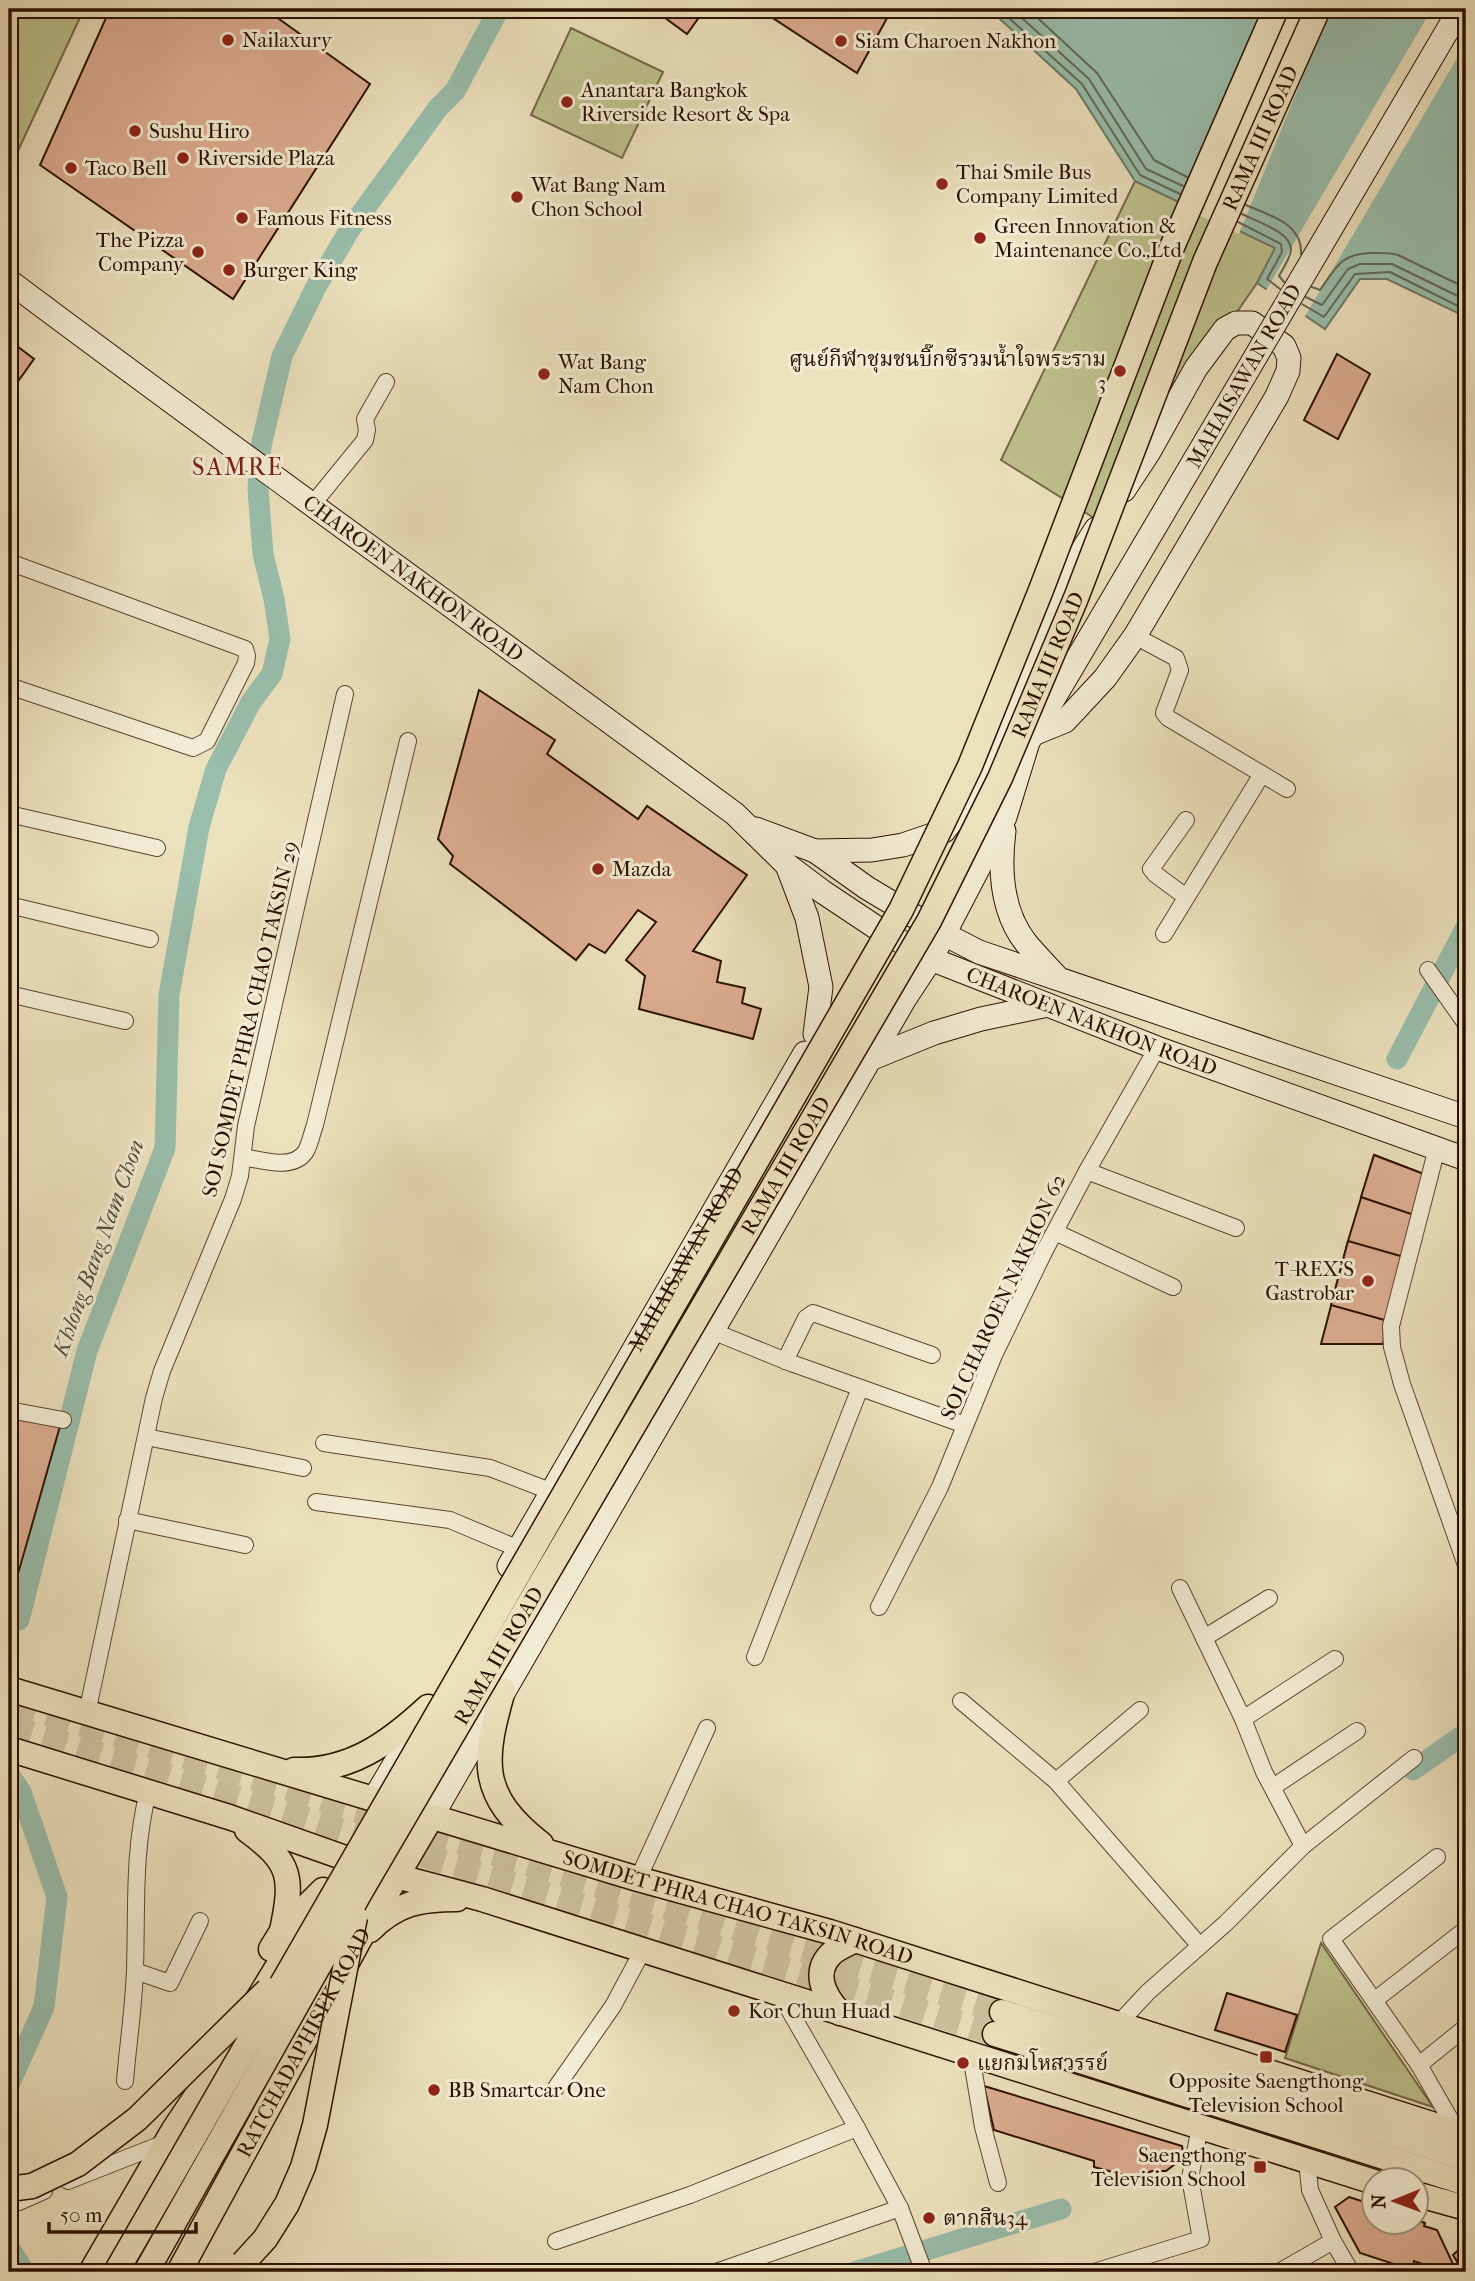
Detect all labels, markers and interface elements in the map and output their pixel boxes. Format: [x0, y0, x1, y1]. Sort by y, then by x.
place label: Nailaxury [242, 28, 333, 52]
place label: Siam Charoen Nakhon [855, 29, 1056, 53]
marker: Nailaxury [220, 32, 236, 48]
marker: Siam Charoen Nakhon [833, 33, 849, 49]
street label: RAMA III ROAD [1218, 62, 1303, 214]
place label: Anantara Bangkok Riverside Resort & Spa [580, 78, 790, 126]
marker: Anantara Bangkok Riverside Resort & Spa [559, 94, 575, 110]
place label: Sushu Hiro [149, 119, 249, 143]
marker: Sushu Hiro [127, 123, 143, 139]
place label: Riverside Plaza [197, 146, 335, 170]
marker: Riverside Plaza [175, 150, 191, 166]
place label: Taco Bell [85, 156, 167, 180]
marker: Taco Bell [63, 160, 79, 176]
place label: Thai Smile Bus Company Limited [956, 160, 1119, 208]
place label: Wat Bang Nam Chon School [530, 173, 666, 221]
marker: Thai Smile Bus Company Limited [934, 176, 950, 192]
marker: Wat Bang Nam Chon School [509, 189, 525, 205]
place label: Famous Fitness [256, 206, 392, 230]
marker: Famous Fitness [234, 210, 250, 226]
place label: Green Innovation & Maintenance Co.,Ltd [994, 214, 1183, 262]
place label: The Pizza Company [96, 228, 185, 276]
marker: Green Innovation & Maintenance Co.,Ltd [972, 230, 988, 246]
marker: The Pizza Company [190, 244, 206, 260]
place label: Burger King [243, 258, 358, 282]
marker: Burger King [221, 262, 237, 278]
street label: MAHAISAWAN ROAD [1182, 280, 1306, 472]
place label: ศูนย์กีฬาชุมชนบิ๊กซีรวมน้ำใจพระราม 3 [789, 343, 1106, 395]
place label: Wat Bang Nam Chon [557, 350, 654, 398]
marker: ศูนย์กีฬาชุมชนบิ๊กซีรวมน้ำใจพระราม 3 [1112, 363, 1128, 379]
marker: Wat Bang Nam Chon [536, 366, 552, 382]
district label: SAMRE [192, 453, 284, 481]
street label: CHAROEN NAKHON ROAD [298, 490, 528, 667]
street label: RAMA III ROAD [1006, 588, 1089, 741]
street label: SOI SOMDET PHRA CHAO TAKSIN 29 [197, 839, 303, 1199]
place label: Mazda [612, 857, 672, 881]
marker: Mazda [590, 861, 606, 877]
street label: CHAROEN NAKHON ROAD [963, 962, 1220, 1081]
street label: RAMA III ROAD [736, 1092, 835, 1239]
water label: Khlong Bang Nam Chon [45, 1136, 150, 1362]
street label: MAHAISAWAN ROAD [623, 1163, 748, 1356]
street label: SOI CHAROEN NAKHON 62 [935, 1170, 1071, 1424]
place label: T-REX'S Gastrobar [1265, 1257, 1354, 1305]
marker: T-REX'S Gastrobar [1360, 1273, 1376, 1289]
street label: RAMA III ROAD [449, 1582, 548, 1729]
street label: SOMDET PHRA CHAO TAKSIN ROAD [560, 1845, 916, 1970]
street label: RATCHADAPHISEK ROAD [232, 1924, 376, 2161]
place label: Kor Chun Huad [748, 1999, 891, 2023]
marker: Kor Chun Huad [726, 2003, 742, 2019]
place label: แยกมโหสวรรย์ [977, 2048, 1108, 2075]
marker: Opposite Saengthong Television School [1258, 2049, 1274, 2065]
marker: แยกมโหสวรรย์ [955, 2055, 971, 2071]
place label: Opposite Saengthong Television School [1169, 2069, 1364, 2117]
place label: BB Smartcar One [448, 2078, 606, 2102]
marker: BB Smartcar One [426, 2082, 442, 2098]
place label: Saengthong Television School [1091, 2143, 1247, 2191]
marker: Saengthong Television School [1252, 2159, 1268, 2175]
north arrow [1360, 2166, 1430, 2236]
scale bar [49, 2190, 196, 2234]
text: N [1368, 2193, 1390, 2209]
text: 50 m [60, 2203, 103, 2227]
place label: ตากสิน34 [943, 2206, 1028, 2230]
marker: ตากสิน34 [921, 2210, 937, 2226]

